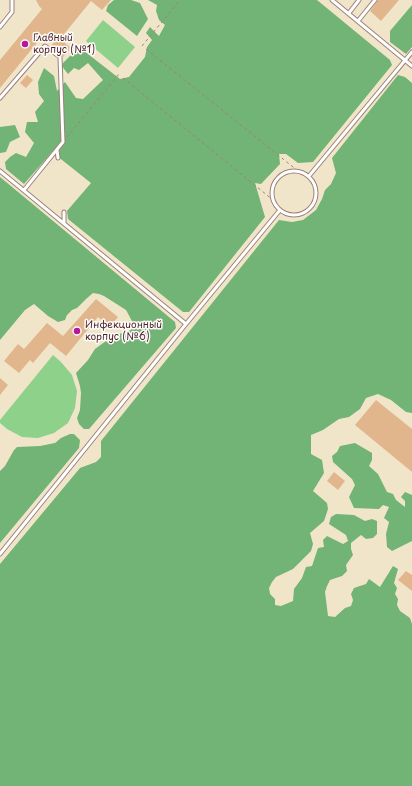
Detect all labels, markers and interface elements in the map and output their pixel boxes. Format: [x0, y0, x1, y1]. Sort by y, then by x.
place label: Главный корпус (№1) [33, 32, 95, 56]
marker: Главный корпус (№1) [20, 39, 30, 49]
place label: Инфекционный корпус (№6) [85, 319, 162, 342]
marker: Инфекционный корпус (№6) [72, 326, 82, 336]

